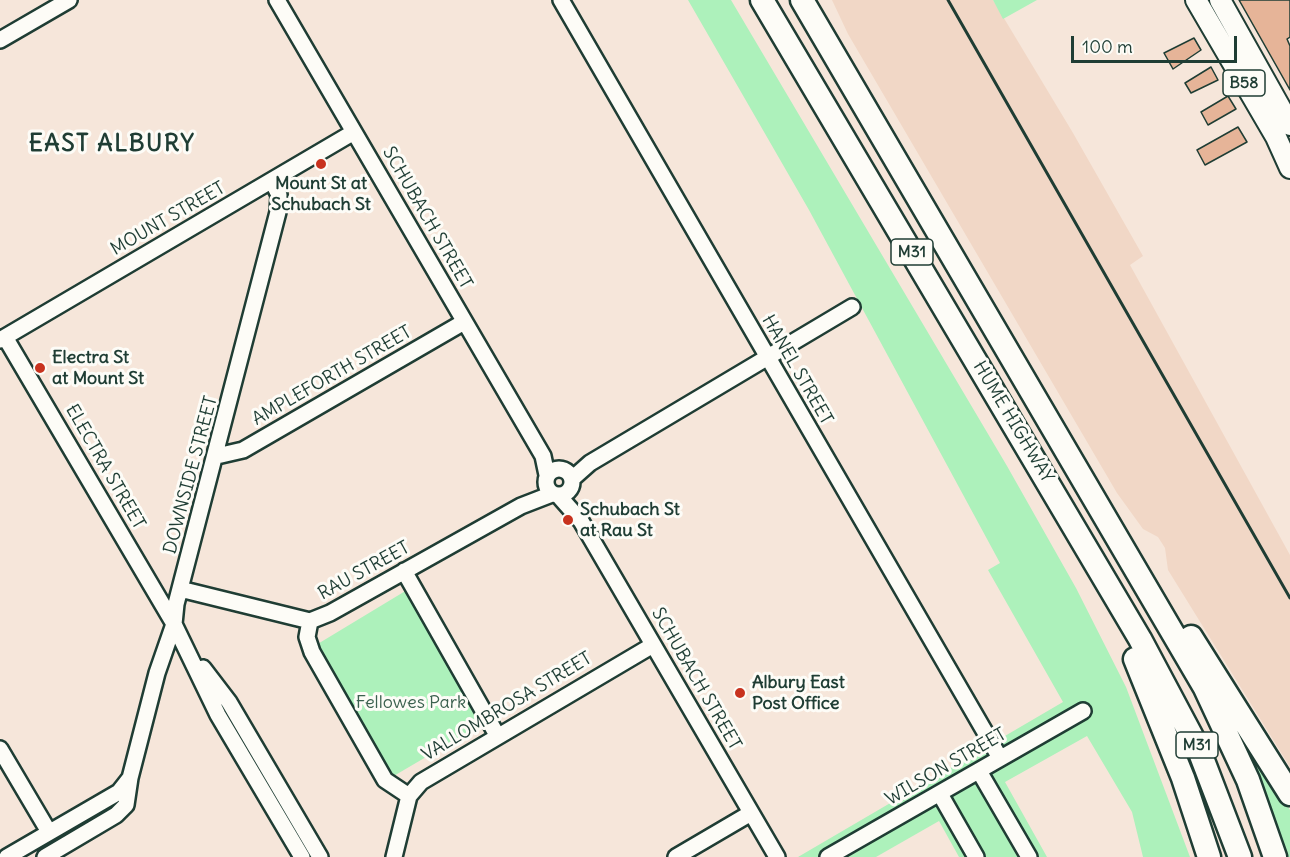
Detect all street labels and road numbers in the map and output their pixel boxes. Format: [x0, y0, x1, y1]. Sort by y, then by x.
road number: B58 [1223, 70, 1265, 96]
street label: SCHUBACH STREET [378, 143, 476, 293]
street label: MOUNT STREET [107, 178, 229, 260]
road number: M31 [891, 239, 933, 265]
street label: HANEL STREET [757, 311, 837, 429]
street label: AMPLEFORTH STREET [249, 322, 415, 430]
street label: HUME HIGHWAY [968, 357, 1058, 487]
street label: DOWNSIDE STREET [160, 394, 222, 556]
street label: ELECTRA STREET [61, 401, 149, 533]
street label: RAU STREET [315, 537, 413, 605]
street label: SCHUBACH STREET [647, 604, 745, 754]
street label: VALLOMBROSA STREET [418, 648, 596, 766]
street label: WILSON STREET [882, 724, 1010, 810]
road number: M31 [1176, 732, 1218, 758]

